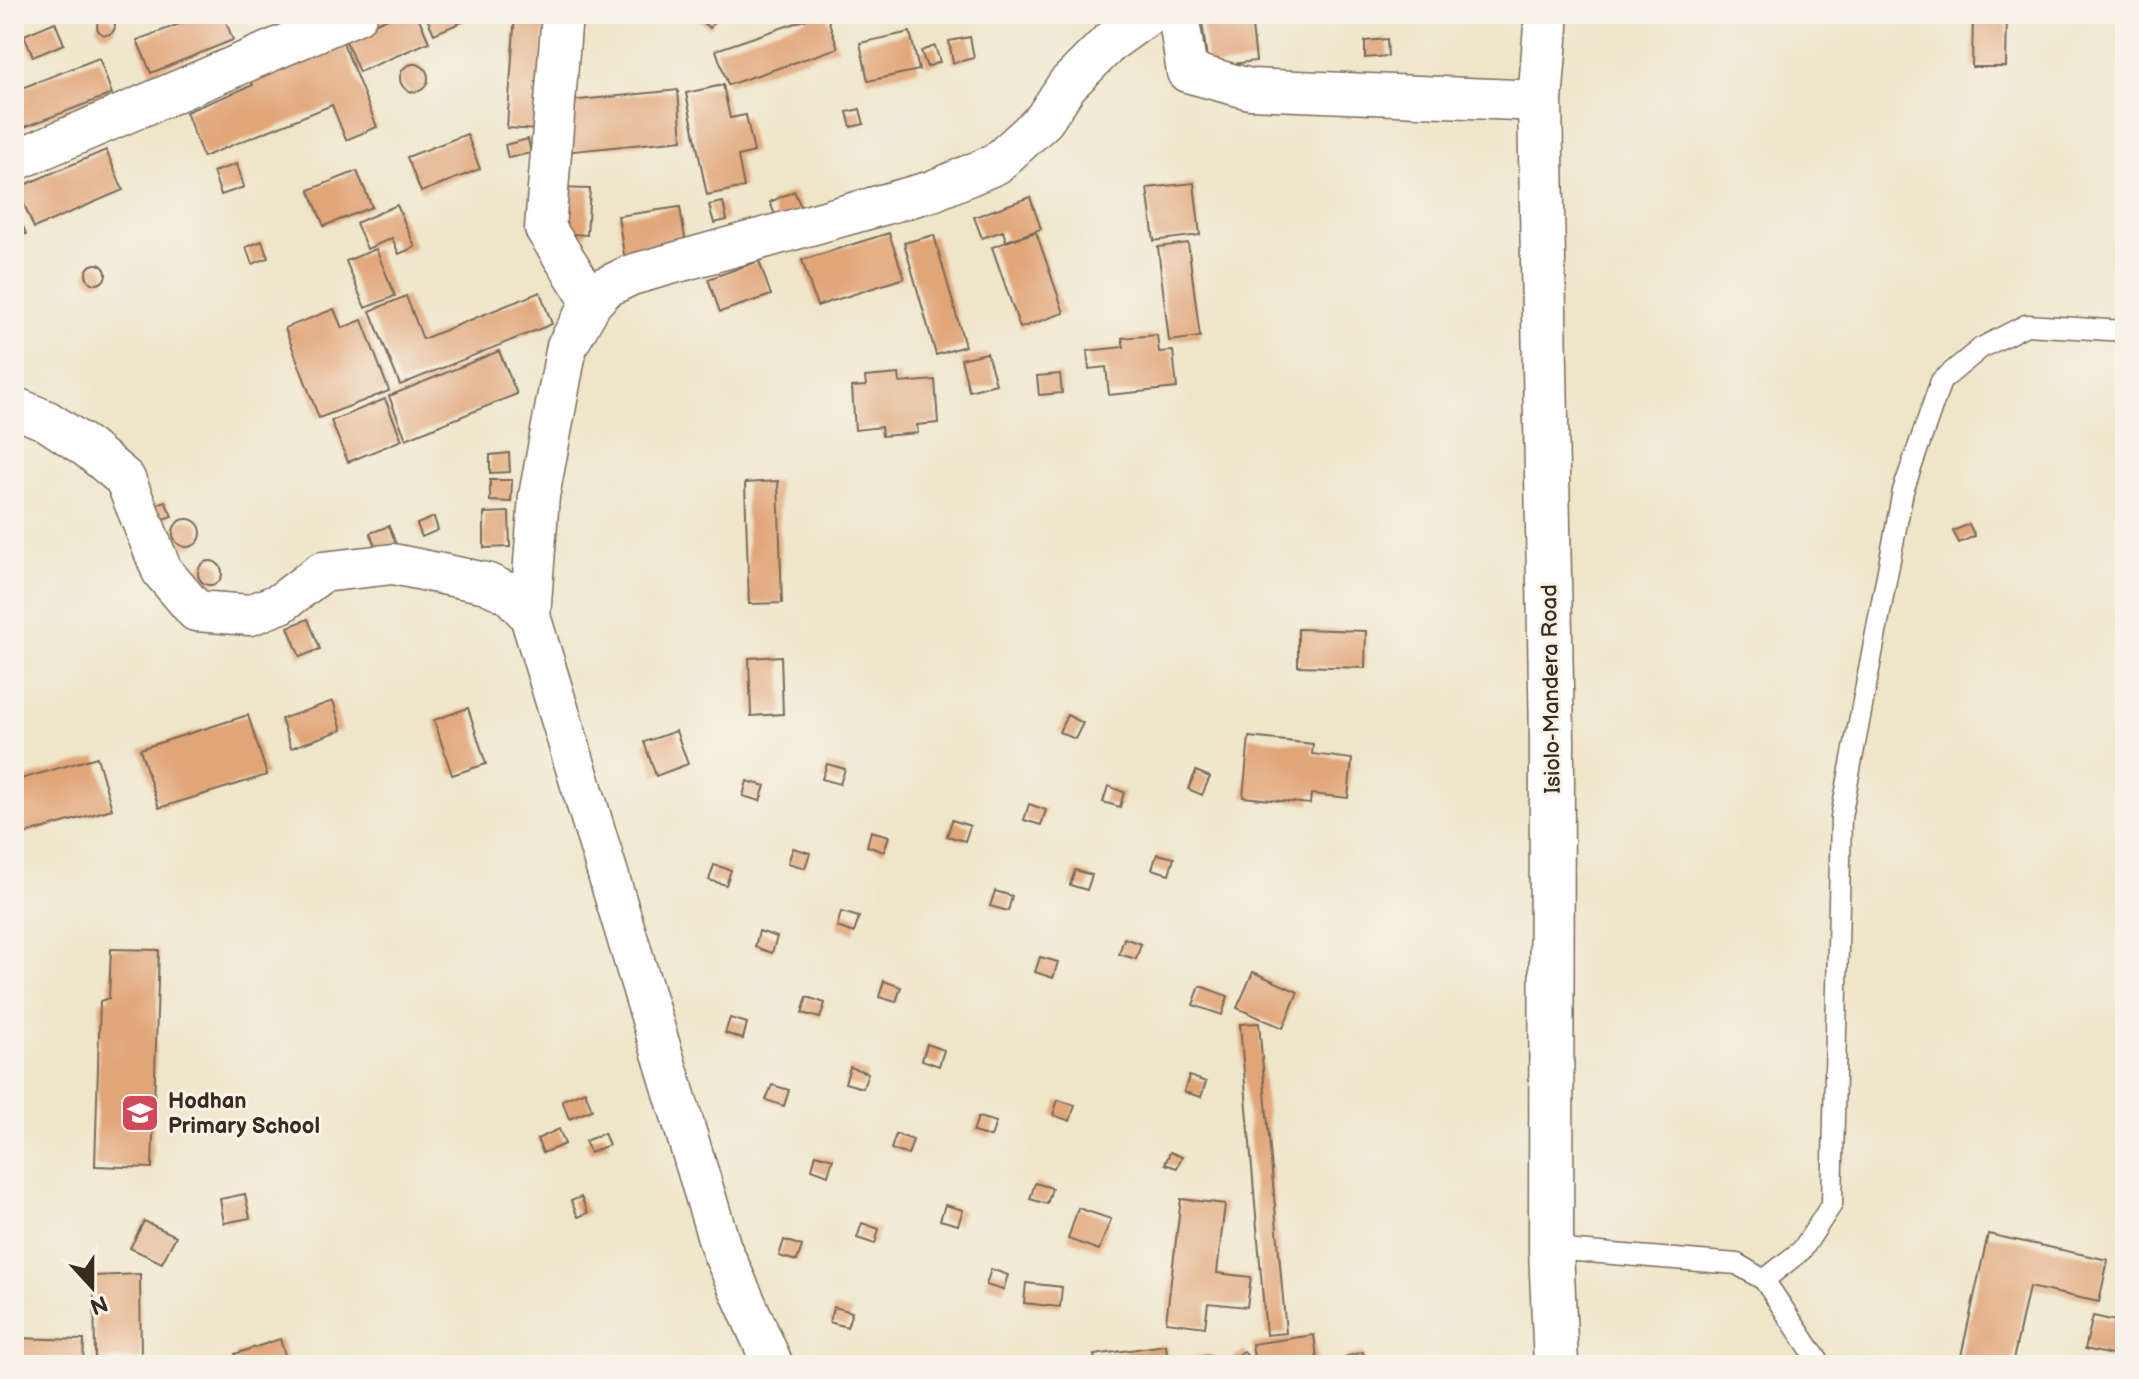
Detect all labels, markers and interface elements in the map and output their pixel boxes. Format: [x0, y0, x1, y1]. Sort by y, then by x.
street label: Isiolo-Mandera Road [1536, 584, 1567, 794]
place label: Hodhan Primary School [168, 1088, 320, 1140]
school or university icon: Hodhan Primary School [119, 1092, 161, 1134]
north arrow [52, 1247, 132, 1327]
text: N [86, 1289, 111, 1320]

